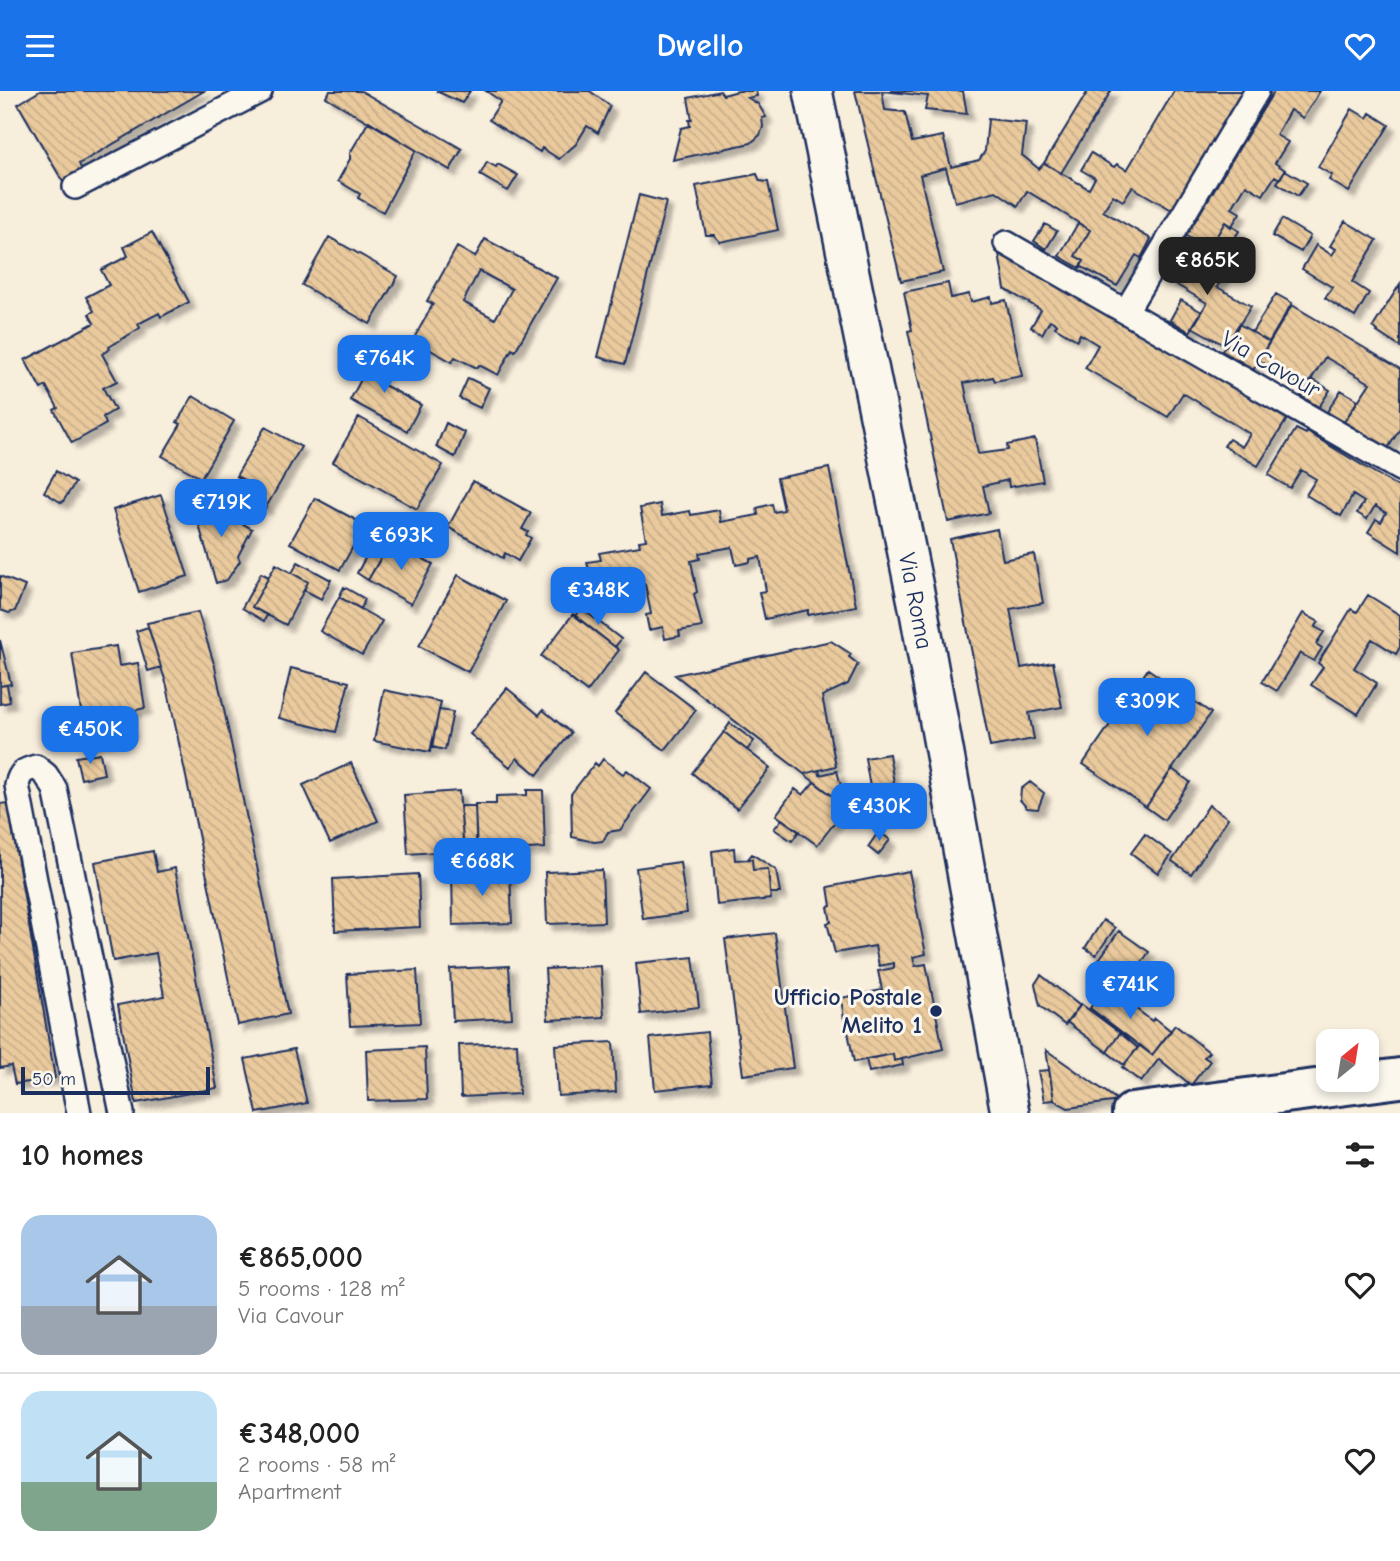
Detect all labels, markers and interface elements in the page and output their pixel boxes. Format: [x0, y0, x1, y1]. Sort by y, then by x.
icon: menu [21, 27, 59, 65]
text: Dwello [656, 27, 744, 64]
icon: heart [1341, 27, 1379, 65]
pin: €865K [1158, 237, 1256, 297]
text: €865K [1175, 246, 1239, 273]
street label: Via Cavour [1216, 324, 1326, 404]
pin: €764K [335, 335, 433, 395]
text: €764K [354, 344, 415, 371]
pin: €719K [172, 479, 270, 539]
text: €719K [191, 488, 251, 515]
pin: €693K [352, 512, 450, 572]
text: €693K [369, 521, 433, 548]
street label: Via Roma [893, 550, 939, 652]
pin: €348K [549, 567, 647, 627]
text: €348K [567, 576, 629, 603]
pin: €309K [1098, 679, 1196, 738]
text: €309K [1114, 687, 1180, 714]
pin: €450K [41, 707, 139, 766]
text: €450K [58, 715, 122, 742]
pin: €430K [830, 783, 928, 843]
text: €430K [847, 792, 911, 819]
pin: €668K [433, 839, 531, 898]
text: €668K [450, 847, 514, 874]
pin: €741K [1081, 961, 1179, 1021]
text: €741K [1101, 970, 1159, 997]
place label: Ufficio Postale Melito 1 [774, 983, 922, 1039]
marker: Ufficio Postale Melito 1 [928, 1003, 944, 1019]
north arrow [1316, 1029, 1379, 1092]
map controls [1316, 1029, 1379, 1092]
scale bar [21, 1064, 210, 1096]
text: 50 m [32, 1068, 76, 1090]
icon: filters [1341, 1136, 1379, 1174]
text: 10 homes [21, 1138, 143, 1173]
text: €865,000 [238, 1240, 363, 1275]
icon: home [77, 1243, 161, 1327]
icon: heart [1341, 1266, 1379, 1304]
text: 5 rooms · 128 m² [238, 1275, 405, 1302]
text: Via Cavour [238, 1302, 343, 1329]
text: €348,000 [238, 1416, 360, 1451]
icon: home [77, 1419, 161, 1503]
icon: heart [1341, 1442, 1379, 1480]
text: 2 rooms · 58 m² [238, 1451, 396, 1478]
text: Apartment [238, 1478, 341, 1505]

